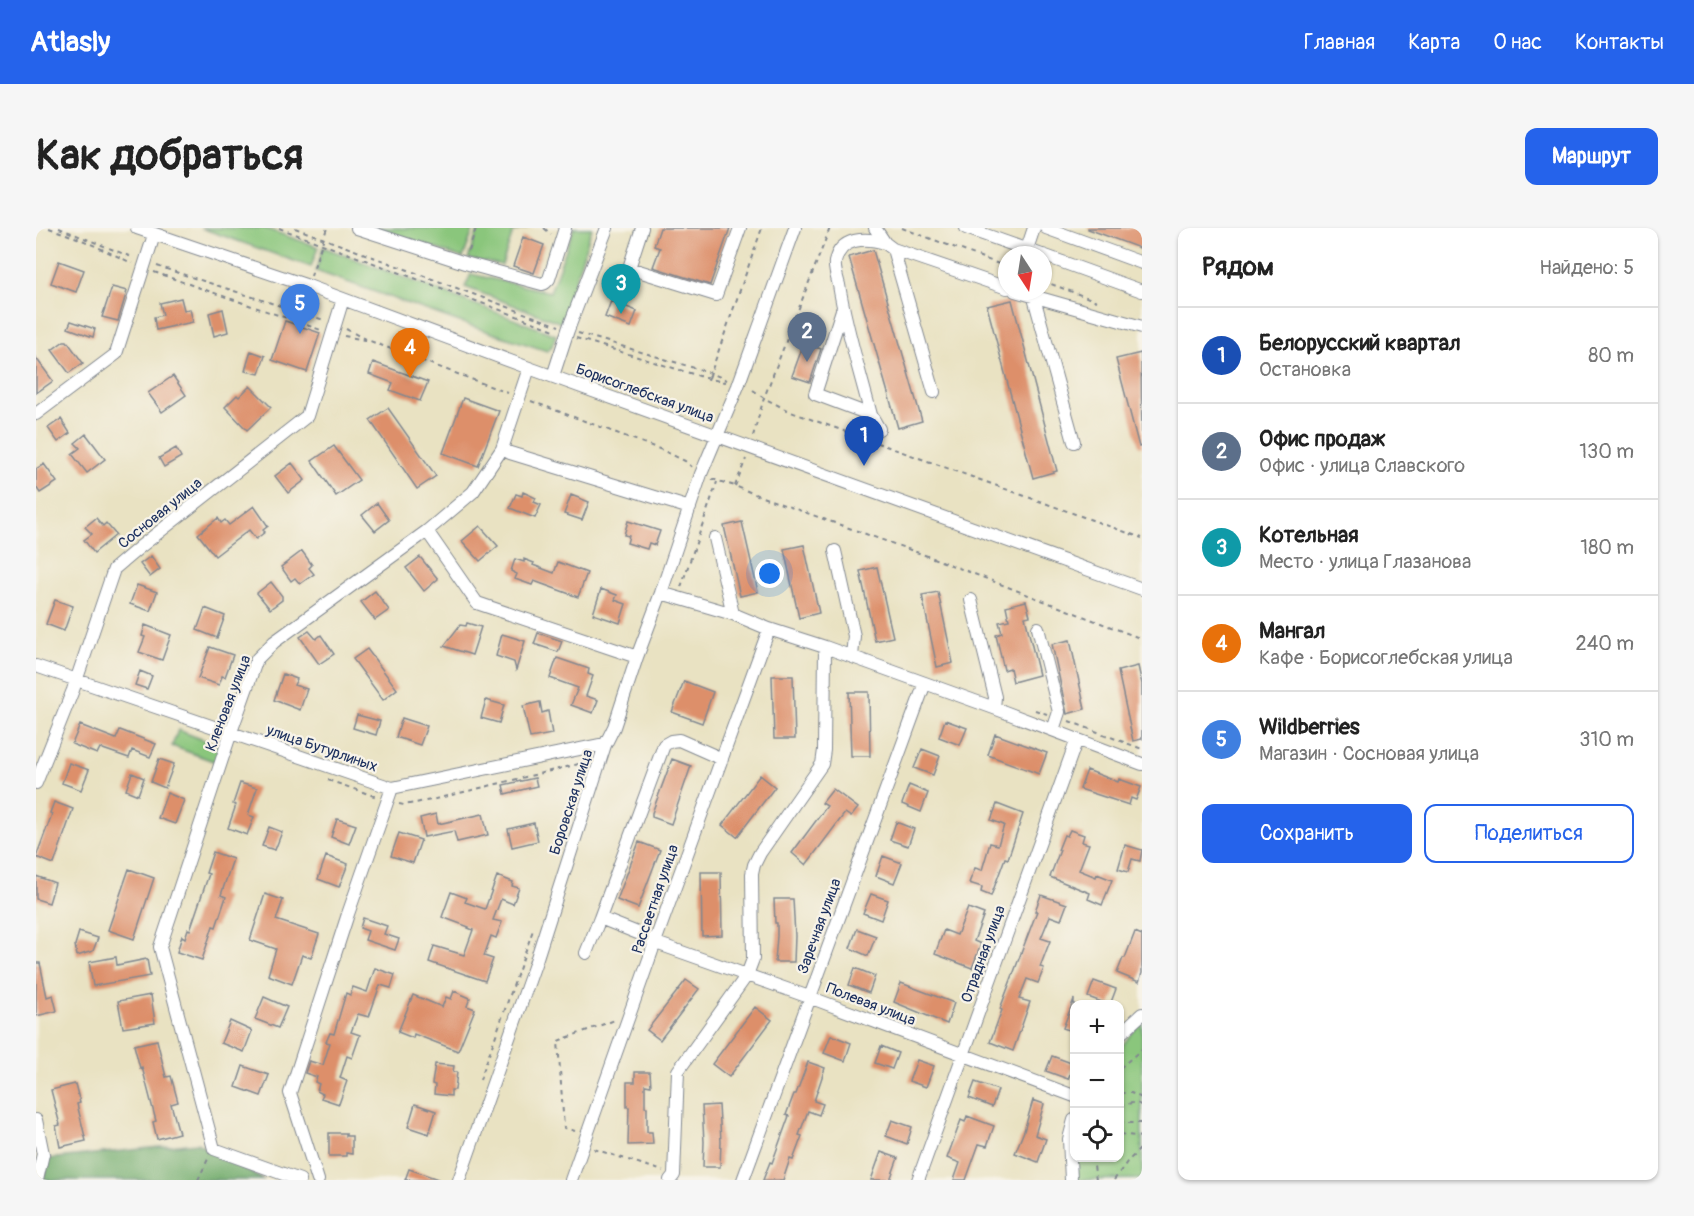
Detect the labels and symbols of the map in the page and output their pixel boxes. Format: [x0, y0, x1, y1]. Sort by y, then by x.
north arrow [998, 246, 1052, 300]
pin: 3 [602, 264, 640, 314]
pin: 5 [280, 285, 320, 334]
pin: 2 [788, 312, 826, 362]
pin: 4 [390, 328, 430, 378]
street label: Борисоглебская улица [573, 360, 716, 427]
pin: 1 [844, 416, 884, 466]
street label: Сосновая улица [115, 474, 206, 553]
your location [755, 559, 784, 588]
street label: Кленовая улица [201, 652, 256, 754]
street label: улица Бутурлиных [263, 720, 380, 776]
street label: Боровская улица [546, 747, 597, 857]
street label: Рассветная улица [628, 842, 683, 956]
street label: Заречная улица [793, 876, 846, 976]
street label: Отрадная улица [957, 903, 1010, 1005]
street label: Полевая улица [823, 979, 918, 1030]

